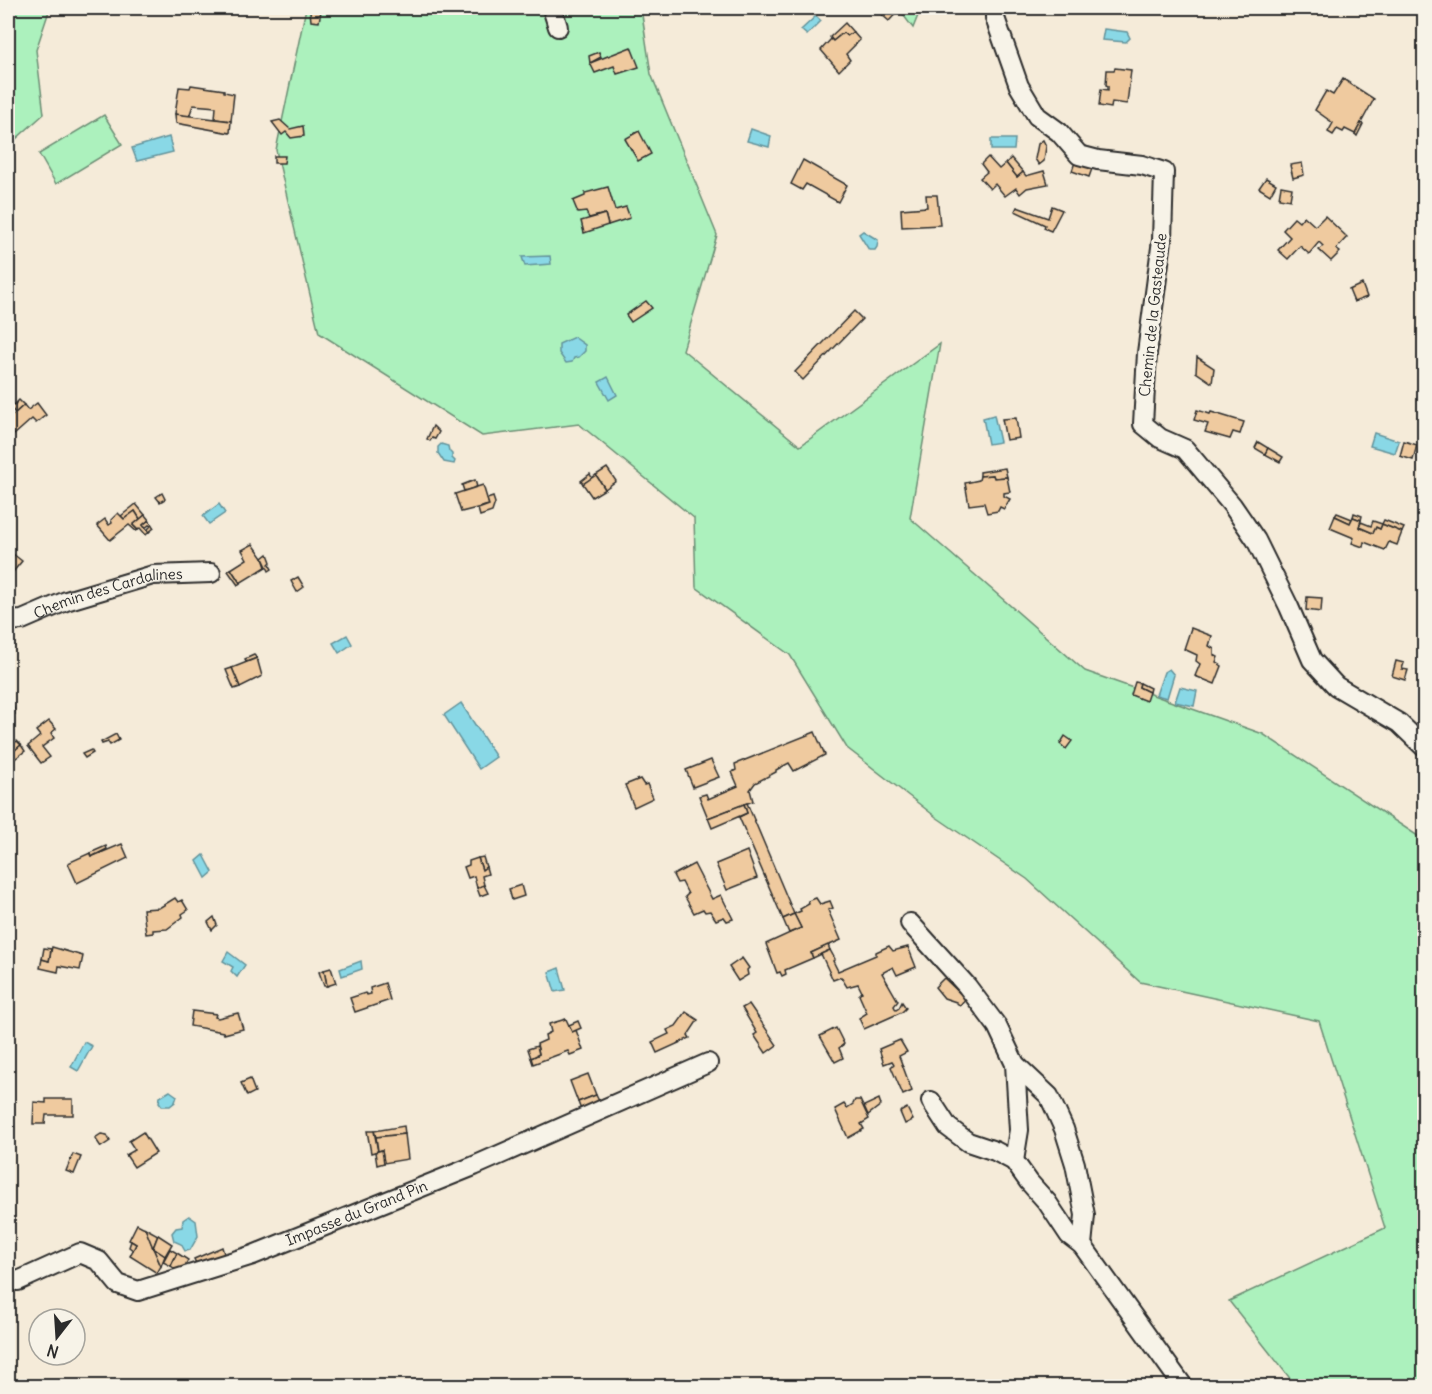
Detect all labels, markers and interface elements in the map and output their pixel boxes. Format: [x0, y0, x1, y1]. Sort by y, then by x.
street label: Chemin de la Gasteaude [1134, 232, 1171, 398]
street label: Chemin des Cardalines [31, 564, 183, 623]
street label: Impasse du Grand Pin [283, 1176, 430, 1250]
north arrow [27, 1307, 87, 1367]
text: N [44, 1340, 61, 1363]

